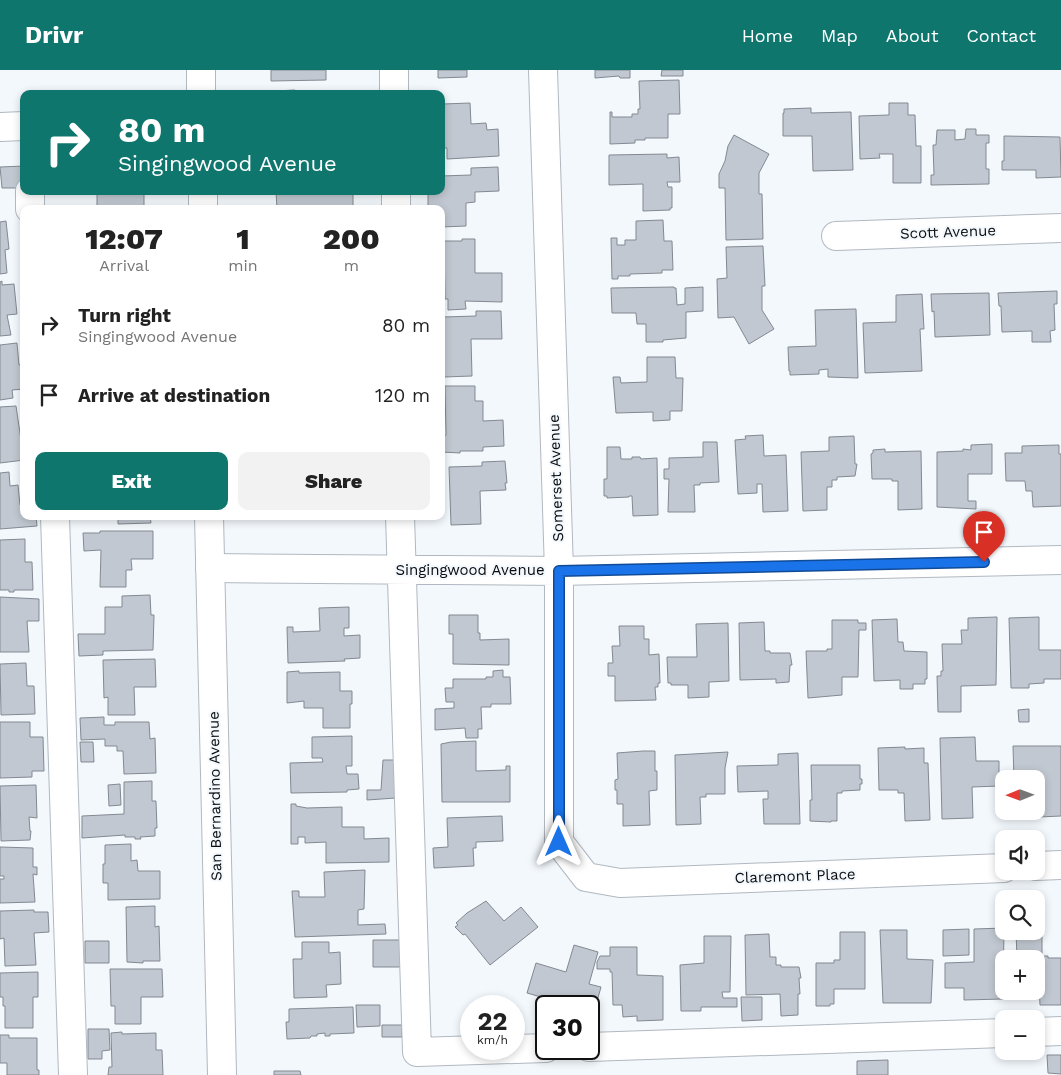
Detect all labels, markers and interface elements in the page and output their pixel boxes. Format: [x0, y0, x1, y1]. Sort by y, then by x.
text: Drivr [25, 21, 83, 49]
text: Home [742, 25, 793, 46]
text: Map [821, 25, 858, 46]
text: About [886, 25, 938, 46]
text: Contact [966, 25, 1036, 46]
text: 80 m [118, 109, 205, 151]
icon: right [35, 110, 100, 175]
text: Singingwood Avenue [118, 151, 337, 176]
text: 12:07 [85, 221, 163, 256]
text: 1 [236, 221, 250, 256]
text: 200 [323, 221, 380, 256]
street label: Scott Avenue [900, 221, 996, 243]
text: Arrival [99, 256, 149, 275]
text: min [228, 256, 258, 275]
text: m [344, 256, 359, 275]
text: Turn right [78, 304, 171, 327]
icon: right [35, 311, 63, 339]
text: 80 m [382, 314, 430, 337]
text: Singingwood Avenue [78, 327, 237, 346]
icon: arrive [35, 381, 63, 409]
text: Arrive at destination [78, 384, 270, 407]
text: 120 m [375, 384, 430, 407]
street label: Somerset Avenue [545, 414, 567, 542]
button: Exit [35, 452, 228, 510]
button: Share [238, 452, 430, 510]
pin [963, 511, 1005, 562]
icon: arrive [970, 518, 998, 546]
street label: Singingwood Avenue [395, 561, 545, 579]
street label: San Bernardino Avenue [205, 711, 225, 881]
north arrow [995, 770, 1045, 820]
map controls [995, 770, 1045, 1060]
position arrow [532, 815, 584, 867]
button: sound [995, 830, 1045, 880]
street label: Claremont Place [734, 865, 856, 887]
button: search [995, 890, 1045, 940]
button: + [995, 950, 1045, 1000]
speed limit sign: 30 [535, 995, 600, 1060]
text: 22 [478, 1007, 507, 1036]
button: − [995, 1010, 1045, 1060]
text: km/h [477, 1033, 508, 1047]

